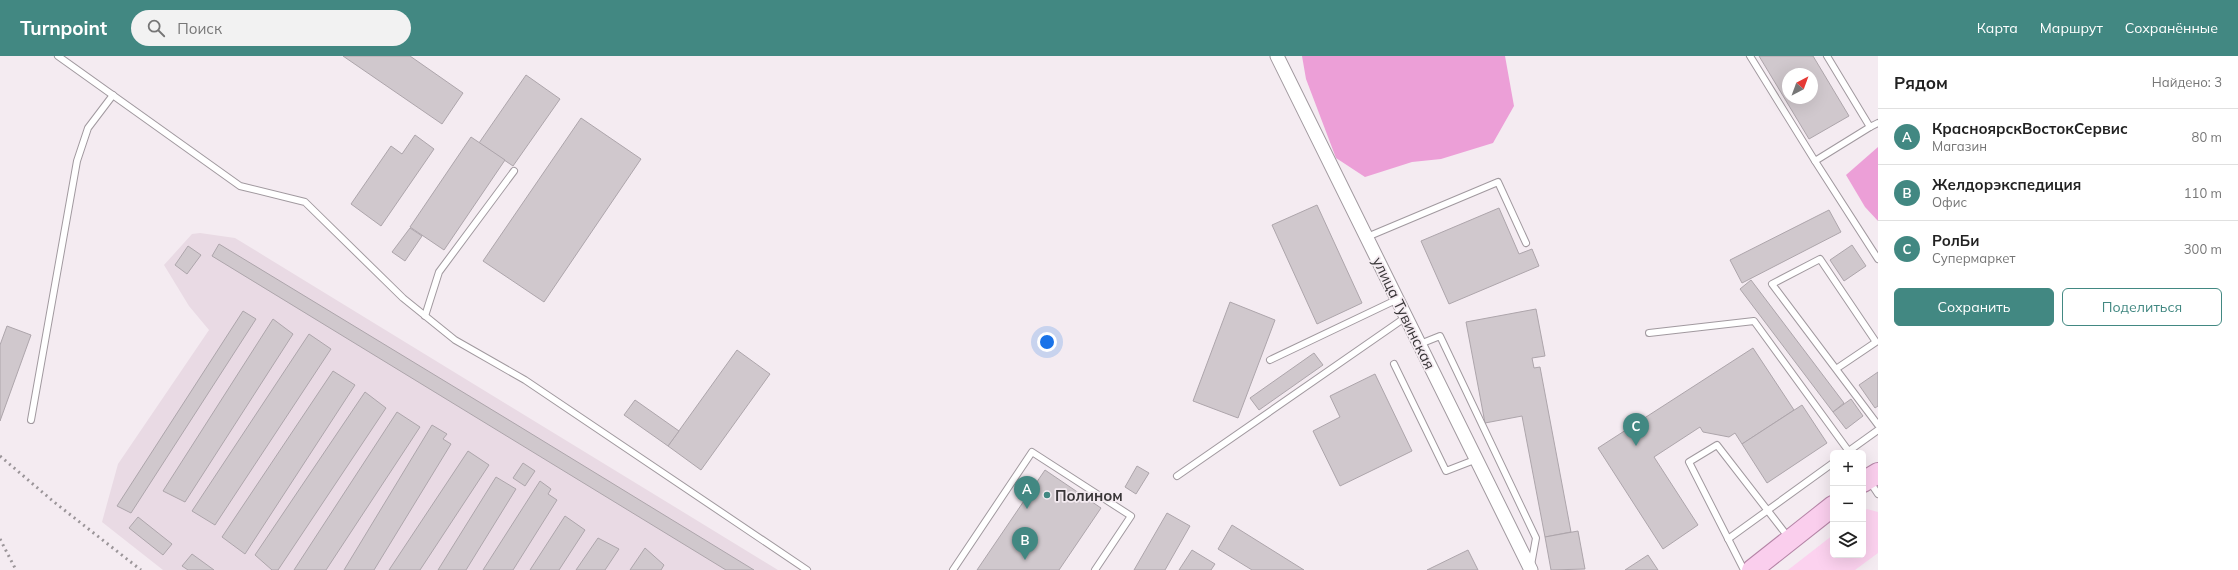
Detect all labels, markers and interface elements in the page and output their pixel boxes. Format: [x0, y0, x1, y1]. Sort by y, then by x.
search box [131, 10, 411, 46]
text: Turnpoint [20, 16, 107, 40]
icon: search [145, 17, 167, 39]
text: Поиск [177, 19, 222, 38]
text: Карта [1977, 19, 2018, 37]
text: Маршрут [2040, 19, 2103, 37]
text: Сохранённые [2125, 19, 2218, 37]
north arrow [1782, 68, 1818, 104]
text: Рядом [1894, 72, 1948, 93]
text: Найдено: 3 [2152, 74, 2222, 90]
text: КрасноярскВостокСервис [1932, 119, 2128, 138]
text: A [1902, 129, 1912, 145]
text: 80 m [2192, 129, 2222, 145]
text: Магазин [1932, 138, 1987, 154]
text: Желдорэкспедиция [1932, 175, 2081, 194]
text: B [1903, 185, 1911, 201]
text: 110 m [2184, 185, 2222, 201]
text: Офис [1932, 194, 1967, 210]
text: РолБи [1932, 231, 1979, 250]
text: C [1903, 241, 1911, 257]
text: 300 m [2184, 241, 2222, 257]
text: Супермаркет [1932, 250, 2015, 266]
street label: улица Тувинская [1368, 254, 1440, 372]
button: Сохранить [1894, 288, 2054, 326]
button: Поделиться [2062, 288, 2222, 326]
your location [1037, 332, 1057, 352]
pin: C [1623, 413, 1649, 446]
map controls [1830, 450, 1866, 558]
button: + [1830, 450, 1866, 486]
pin: A [1014, 476, 1040, 509]
place label: Полином [1055, 486, 1123, 505]
button: − [1830, 486, 1866, 522]
marker: Полином [1042, 490, 1052, 500]
button: layers [1830, 522, 1866, 558]
pin: B [1012, 527, 1038, 560]

